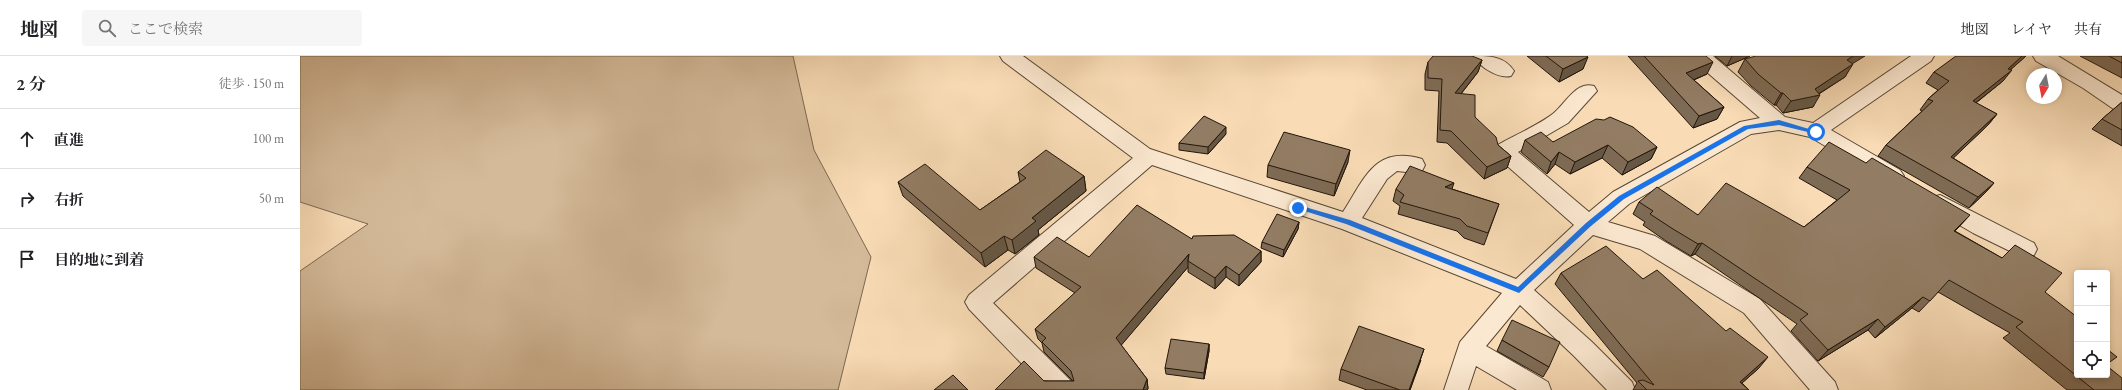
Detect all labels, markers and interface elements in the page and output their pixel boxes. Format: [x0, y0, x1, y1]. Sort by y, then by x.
search box [82, 10, 362, 46]
text: 地図 [20, 17, 58, 42]
icon: search [96, 17, 118, 39]
text: ここで検索 [128, 19, 203, 38]
text: 地図 [1961, 20, 1989, 38]
text: レイヤ [2011, 20, 2052, 38]
text: 共有 [2074, 20, 2102, 38]
north arrow [2026, 68, 2062, 104]
text: 2 分 [16, 73, 46, 95]
text: 徒歩 · 150 m [219, 75, 284, 92]
route start [1807, 123, 1825, 141]
icon: ahead [16, 128, 38, 150]
text: 直進 [54, 130, 84, 149]
text: 100 m [253, 130, 284, 147]
icon: right [16, 188, 38, 210]
text: 右折 [54, 190, 84, 209]
text: 50 m [259, 190, 284, 207]
route end [1289, 199, 1307, 217]
icon: arrive [16, 248, 38, 270]
text: 目的地に到着 [54, 250, 144, 269]
map controls [2074, 270, 2110, 378]
button: + [2074, 270, 2110, 306]
button: − [2074, 306, 2110, 342]
button: locate [2074, 342, 2110, 378]

